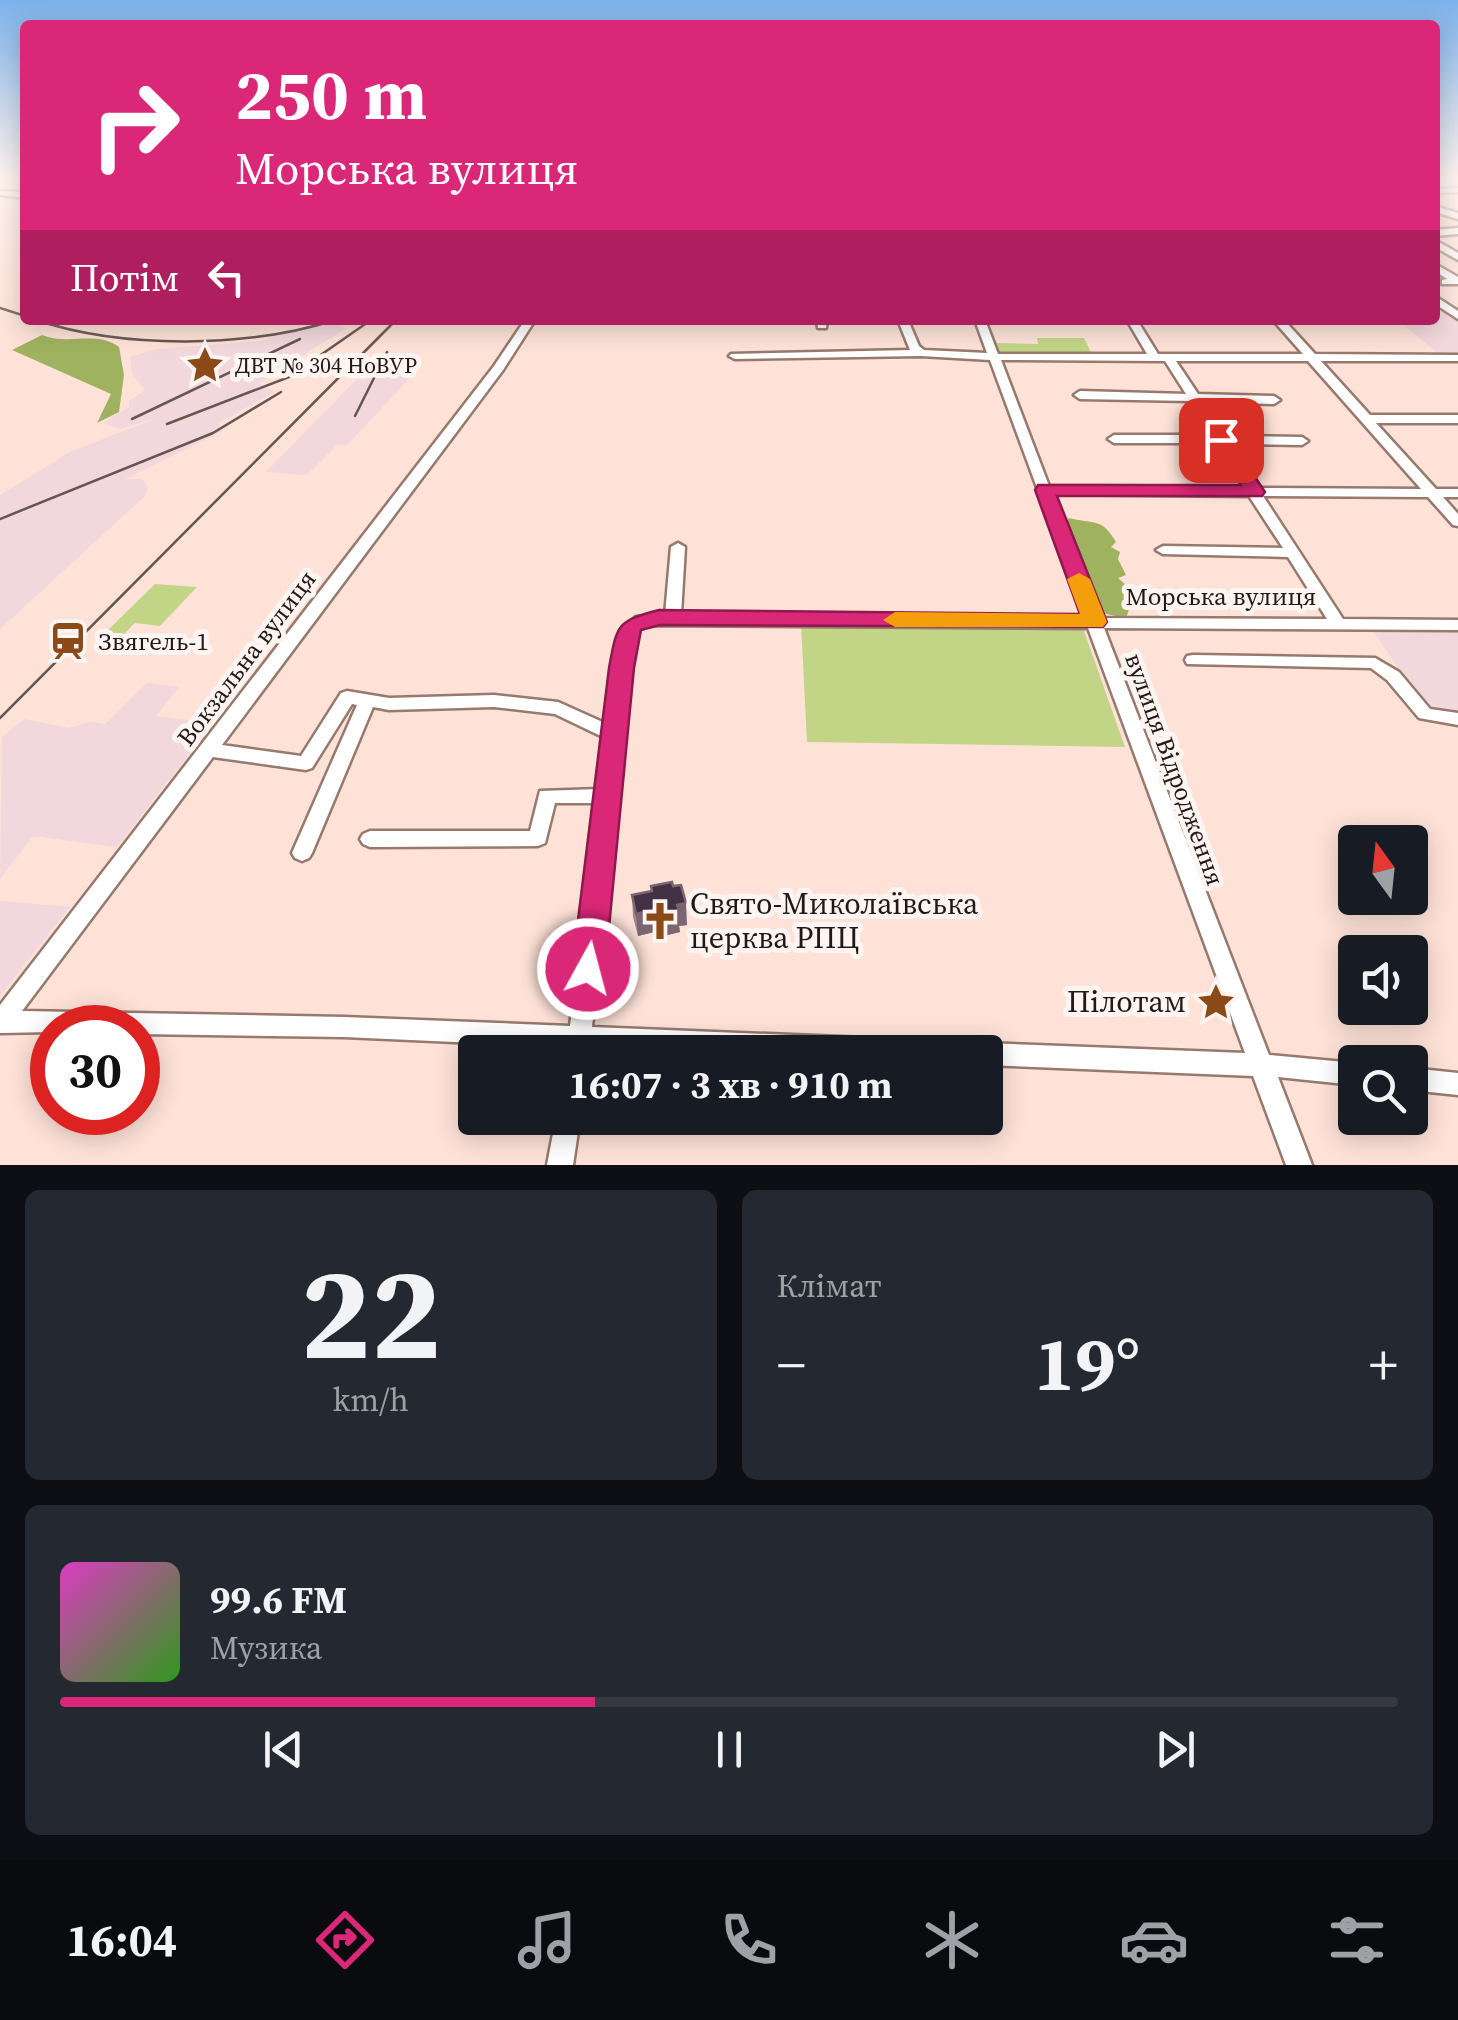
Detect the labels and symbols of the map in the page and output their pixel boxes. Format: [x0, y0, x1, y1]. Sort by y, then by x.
place icon: ДВТ № 304 НоВУР [184, 344, 226, 386]
place label: ДВТ № 304 НоВУР [235, 350, 417, 380]
pin [1179, 398, 1264, 483]
street label: Вокзальна вулиця [169, 563, 323, 753]
street label: Морська вулиця [1126, 579, 1316, 613]
station icon: Звягель-1 [47, 620, 89, 662]
place label: Звягель-1 [98, 624, 209, 658]
street label: вулиця Відродження [1117, 648, 1233, 890]
north arrow [1338, 825, 1428, 915]
place label: Свято-Миколаївська церква РПЦ [690, 883, 979, 958]
church icon: Свято-Миколаївська церква РПЦ [639, 900, 681, 942]
position arrow [536, 917, 640, 1021]
place label: Пілотам [1067, 981, 1186, 1022]
place icon: Пілотам [1195, 981, 1237, 1023]
speed limit sign: 30 [30, 1005, 160, 1135]

